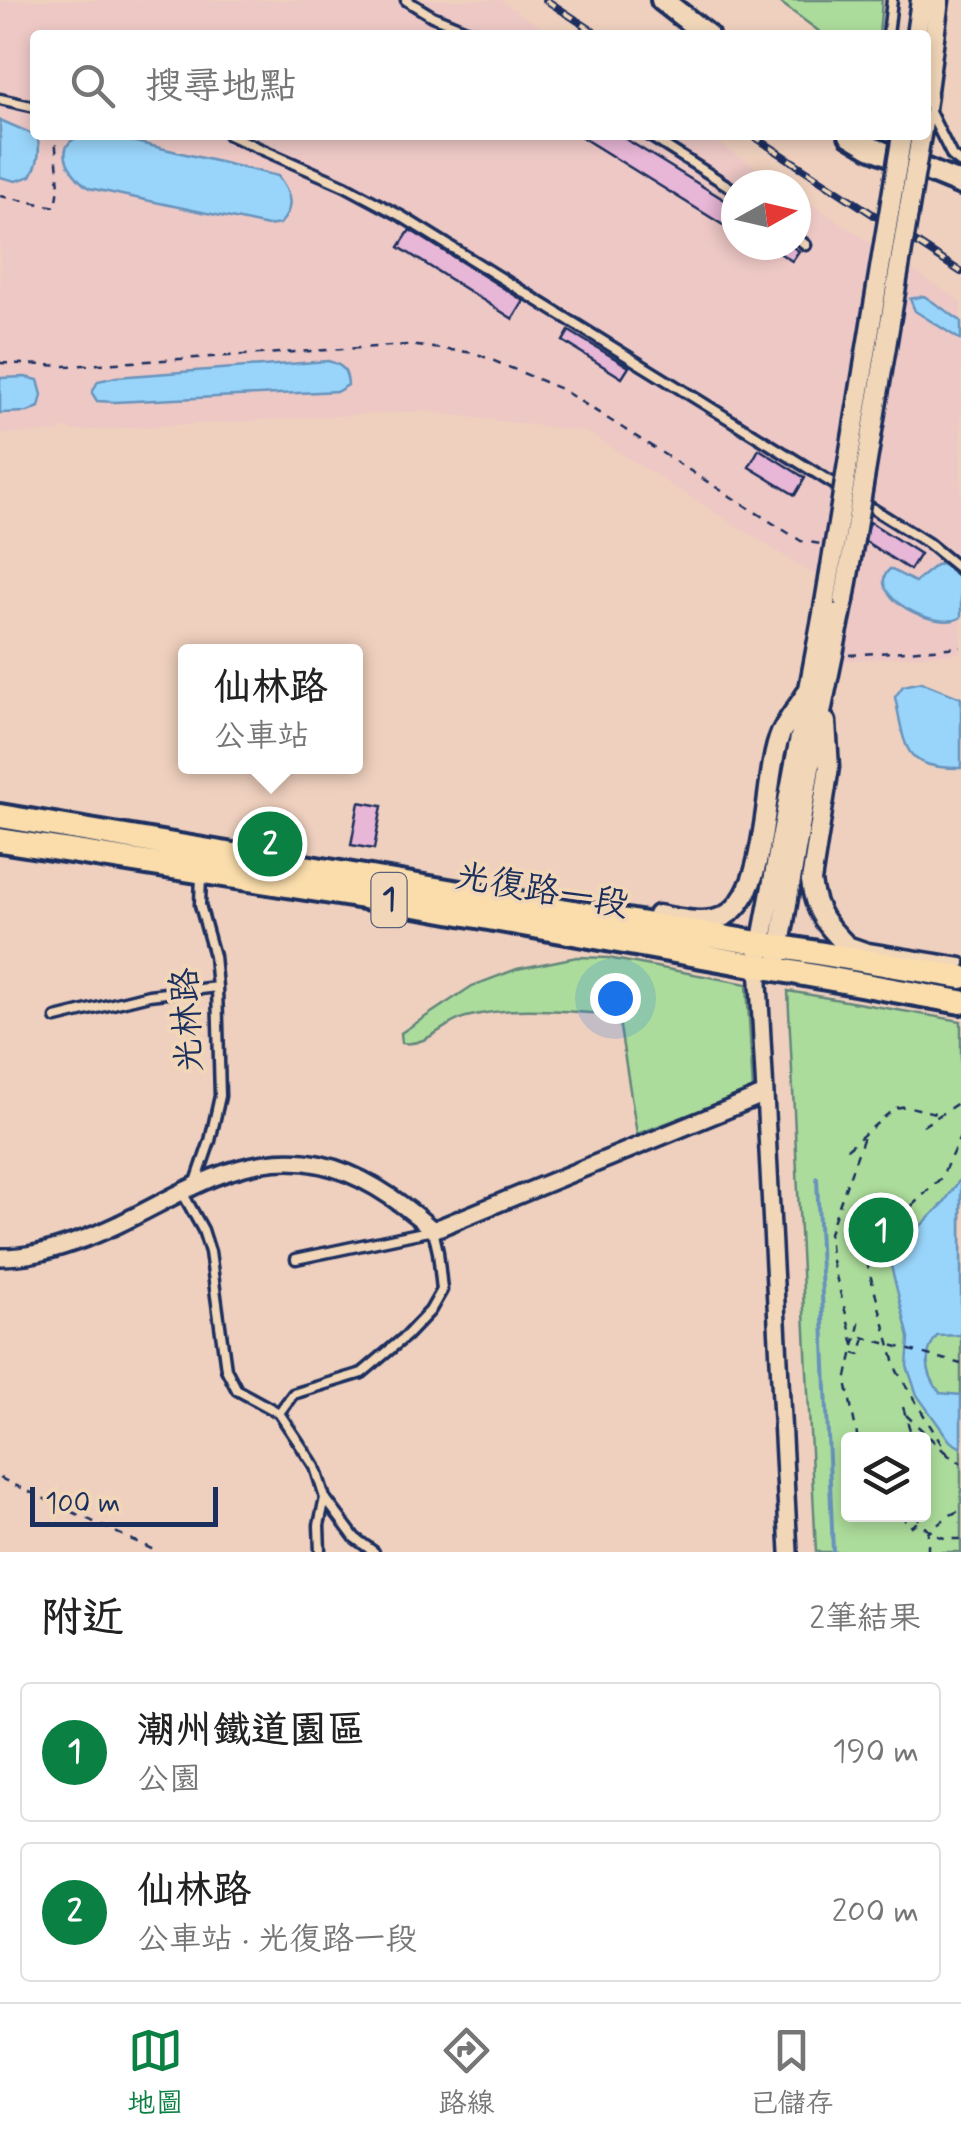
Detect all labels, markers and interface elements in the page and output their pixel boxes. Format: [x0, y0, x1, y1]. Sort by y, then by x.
search box [30, 30, 931, 140]
icon: search [65, 58, 120, 113]
text: 搜尋地點 [145, 63, 297, 112]
north arrow [721, 170, 811, 260]
popup [178, 644, 363, 774]
text: 仙林路 [213, 664, 328, 713]
text: 公車站 [213, 716, 310, 758]
pin: 2 [238, 806, 302, 882]
street label: 光復路一段 [452, 853, 632, 929]
road number: 1 [372, 873, 406, 927]
street label: 光林路 [162, 966, 214, 1074]
your location [590, 973, 641, 1024]
pin: 1 [848, 1192, 914, 1268]
map controls [841, 1432, 931, 1522]
button: layers [841, 1432, 931, 1522]
scale bar [30, 1482, 218, 1526]
text: 100 m [45, 1486, 120, 1523]
text: 附近 [40, 1592, 124, 1647]
text: 2筆結果 [809, 1598, 921, 1640]
text: 潮州鐵道園區 [137, 1707, 365, 1756]
text: 1 [67, 1731, 82, 1773]
text: 190 m [832, 1731, 919, 1773]
text: 公園 [137, 1759, 201, 1801]
text: 仙林路 [137, 1867, 251, 1916]
text: 2 [67, 1891, 82, 1933]
text: 200 m [832, 1891, 919, 1933]
text: 公車站 · 光復路一段 [137, 1919, 418, 1961]
tab: 地圖 [127, 2023, 184, 2123]
tab: 路線 [438, 2023, 495, 2123]
tab: 已儲存 [749, 2023, 834, 2123]

